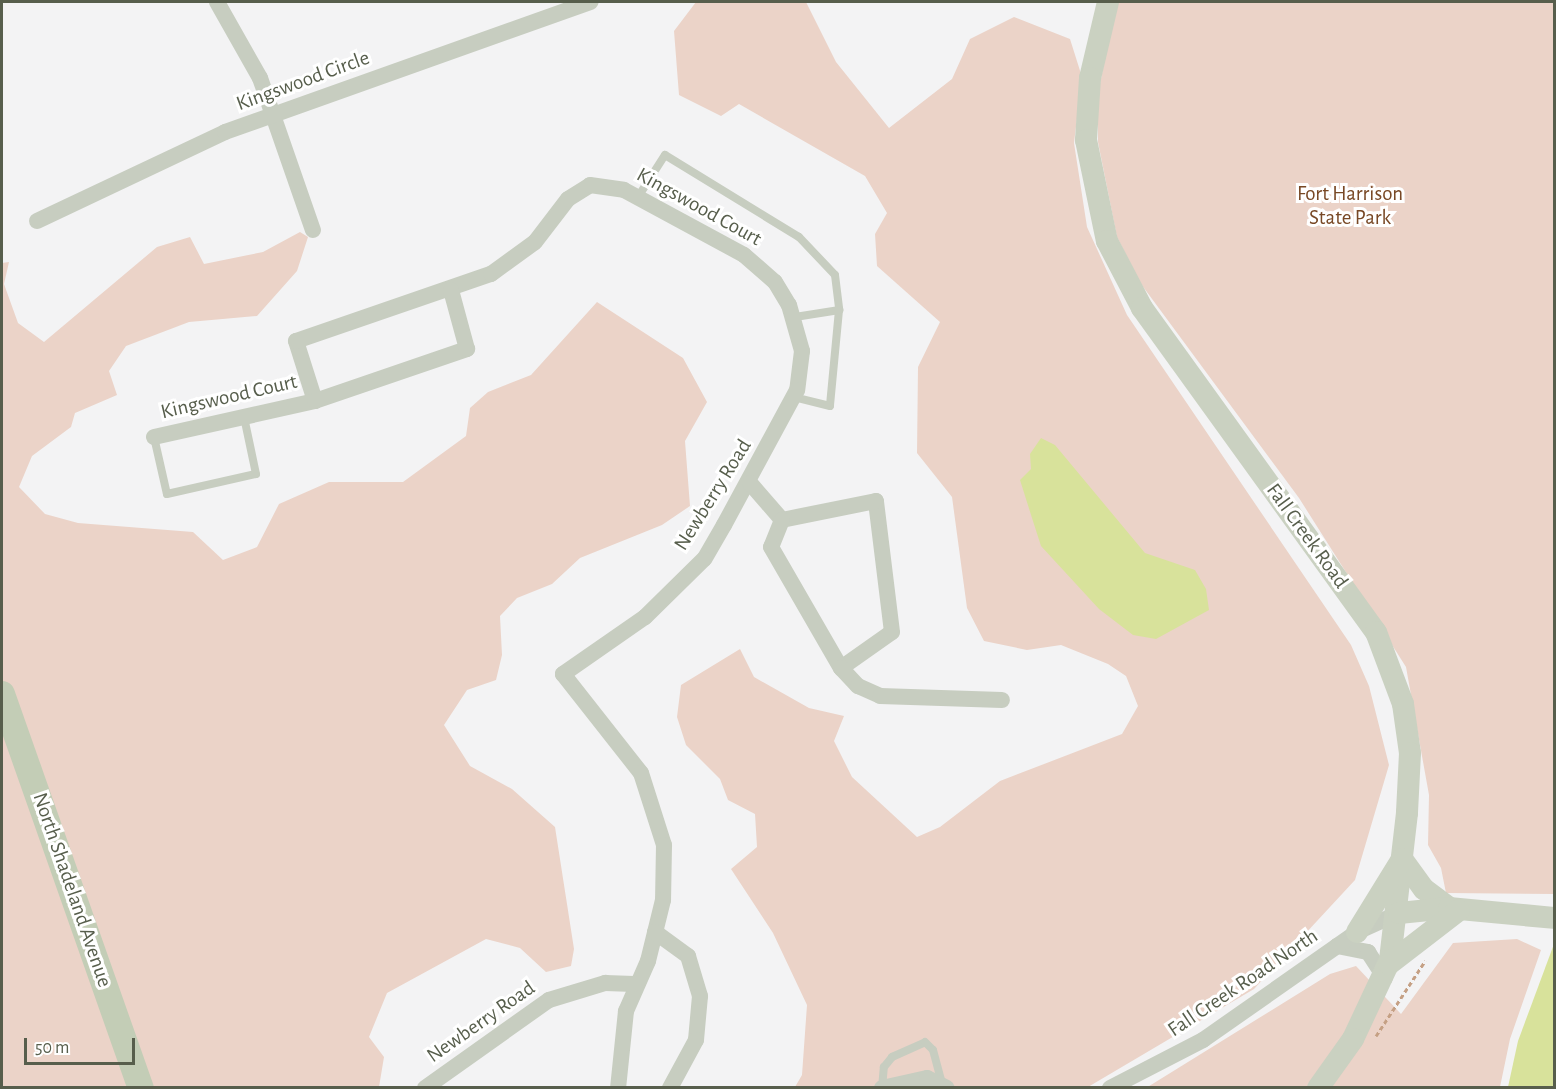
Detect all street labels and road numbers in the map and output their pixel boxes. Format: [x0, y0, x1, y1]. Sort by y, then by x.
street label: Kingswood Circle [233, 45, 373, 117]
street label: Kingswood Court [632, 162, 766, 252]
street label: Kingswood Court [158, 369, 300, 425]
street label: Newberry Road [669, 435, 757, 555]
street label: Fall Creek Road [1261, 479, 1353, 593]
street label: North Shadeland Avenue [27, 790, 117, 990]
street label: Fall Creek Road North [1163, 924, 1323, 1042]
street label: Newberry Road [422, 975, 540, 1069]

